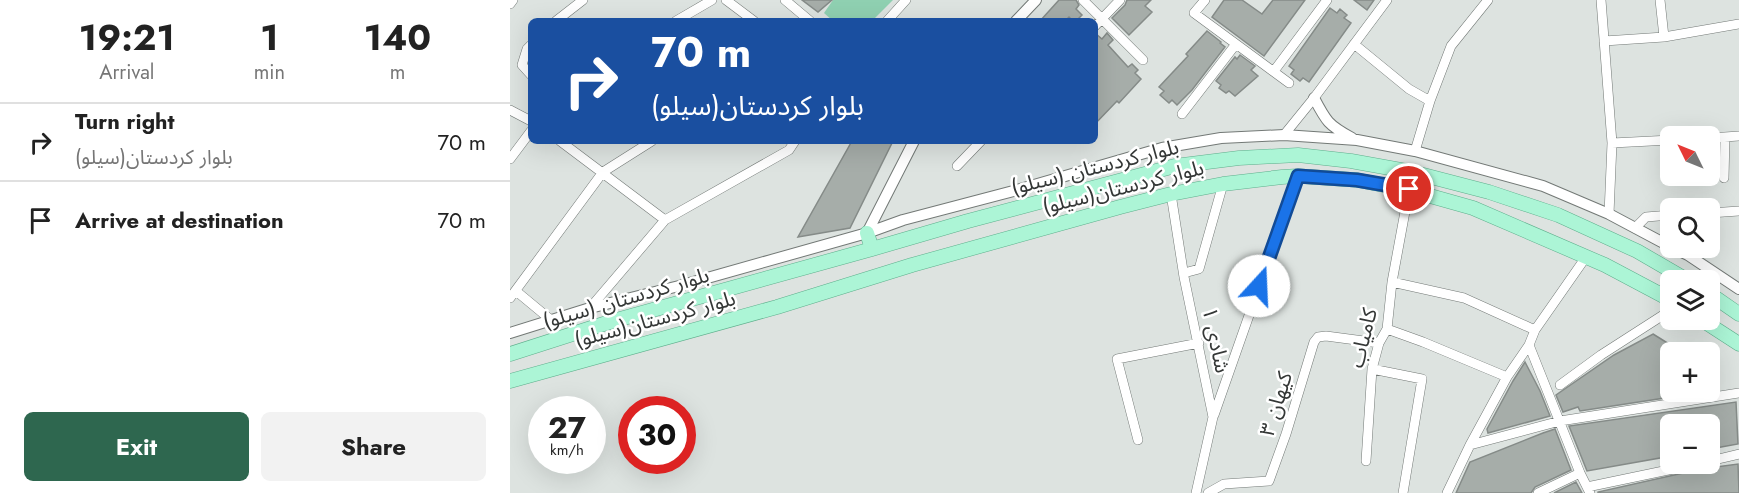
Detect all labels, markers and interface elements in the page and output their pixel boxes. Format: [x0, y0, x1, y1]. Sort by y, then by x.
text: 19:21 [79, 11, 175, 63]
text: 1 [260, 11, 278, 63]
text: 140 [364, 11, 431, 63]
text: 70 m [651, 22, 751, 83]
icon: right [552, 42, 630, 120]
text: Arrival [99, 58, 154, 87]
text: min [254, 58, 285, 87]
text: m [390, 58, 405, 87]
text: بلوار کردستان(سیلو) [651, 86, 864, 125]
text: Turn right [75, 105, 175, 137]
icon: right [24, 126, 57, 159]
text: 70 m [437, 126, 486, 158]
north arrow [1660, 126, 1720, 186]
map controls [1660, 126, 1720, 474]
street label: بلوار کردستان (سیلو) [1008, 132, 1182, 202]
text: بلوار کردستان(سیلو) [75, 143, 233, 172]
street label: بلوار کردستان(سیلو) [1039, 152, 1207, 222]
pin [1383, 163, 1434, 214]
icon: arrive [1392, 172, 1425, 205]
button: search [1660, 198, 1720, 258]
icon: arrive [24, 204, 57, 237]
text: Arrive at destination [75, 204, 284, 236]
text: 70 m [437, 204, 486, 236]
position arrow [1227, 254, 1291, 318]
street label: بلوار کردستان (سیلو) [539, 260, 713, 336]
button: layers [1660, 270, 1720, 330]
street label: بلوار کردستان(سیلو) [571, 283, 739, 355]
street label: شادی ۱ [1194, 304, 1238, 376]
street label: کامیاب [1341, 305, 1385, 371]
button: + [1660, 342, 1720, 402]
street label: کیهان ۳ [1252, 368, 1300, 440]
speed limit sign: 30 [618, 396, 696, 474]
text: 27 [548, 406, 586, 449]
button: Exit [24, 412, 249, 481]
button: Share [261, 412, 486, 481]
button: − [1660, 414, 1720, 474]
text: km/h [550, 439, 584, 461]

